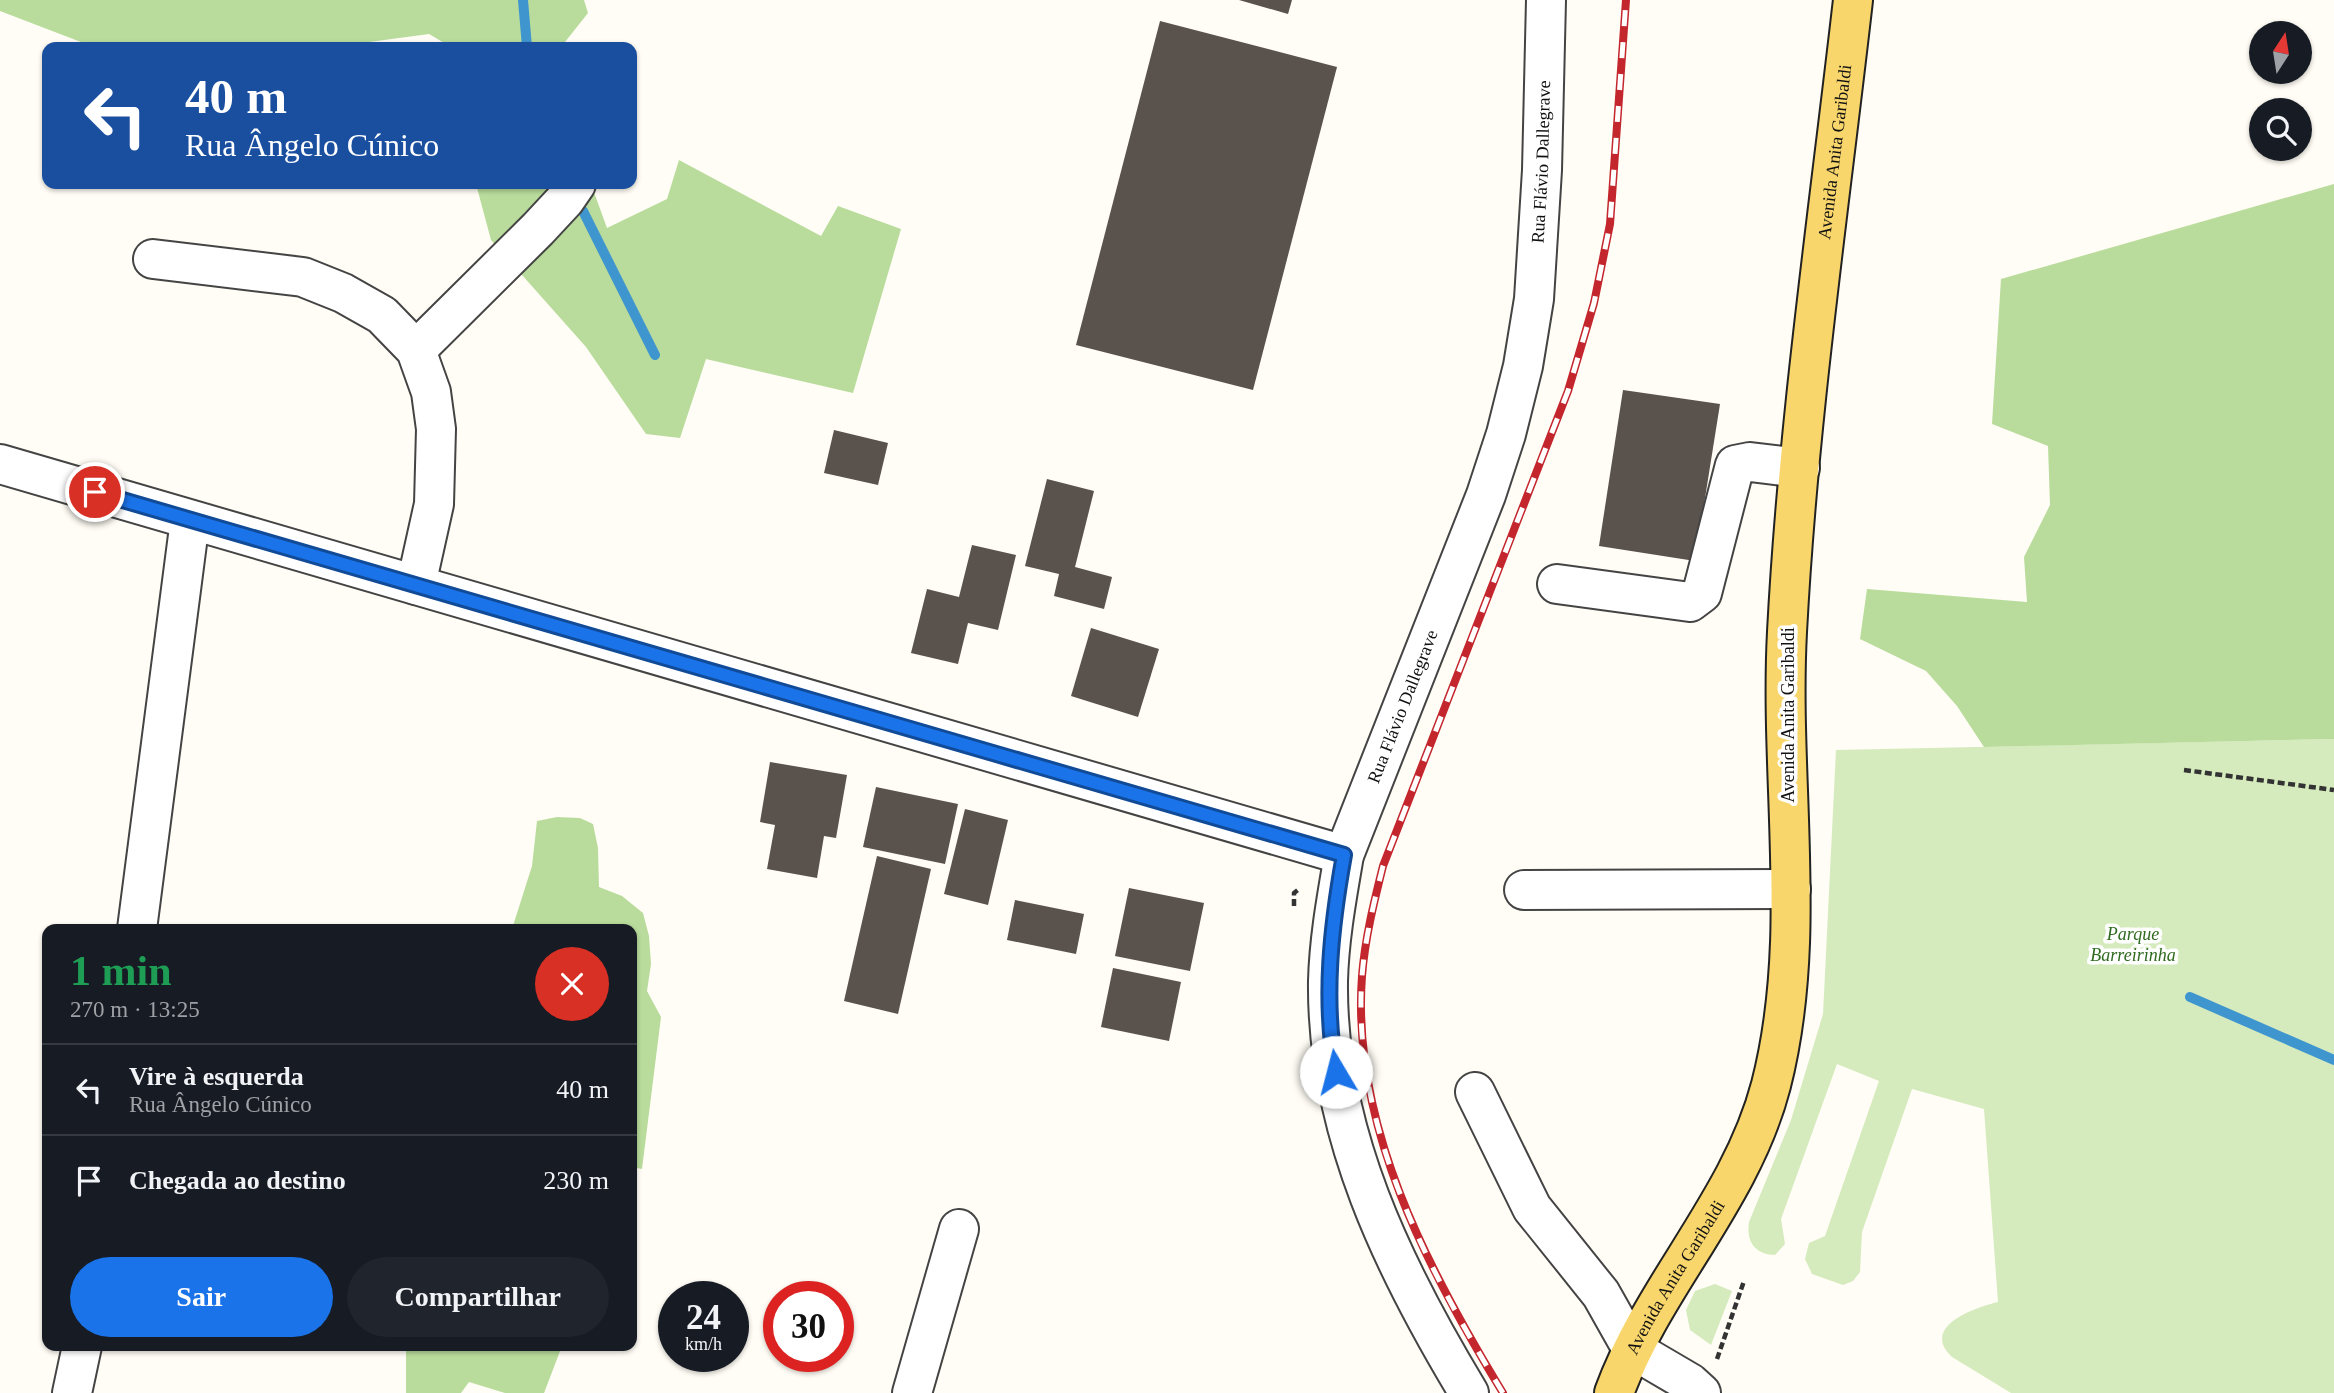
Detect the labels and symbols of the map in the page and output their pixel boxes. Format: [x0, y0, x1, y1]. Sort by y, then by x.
north arrow [2249, 21, 2312, 84]
street label: Avenida Anita Garibaldi [1814, 63, 1855, 240]
street label: Rua Flávio Dallegrave [1527, 80, 1554, 244]
pin [65, 462, 125, 522]
street label: Rua Flávio Dallegrave [1363, 627, 1442, 786]
street label: Avenida Anita Garibaldi [1778, 627, 1798, 803]
park label: Parque Barreirinha [2090, 924, 2176, 965]
position arrow [1299, 1035, 1373, 1109]
street label: Avenida Anita Garibaldi [1622, 1197, 1729, 1358]
speed limit sign: 30 [763, 1281, 854, 1372]

